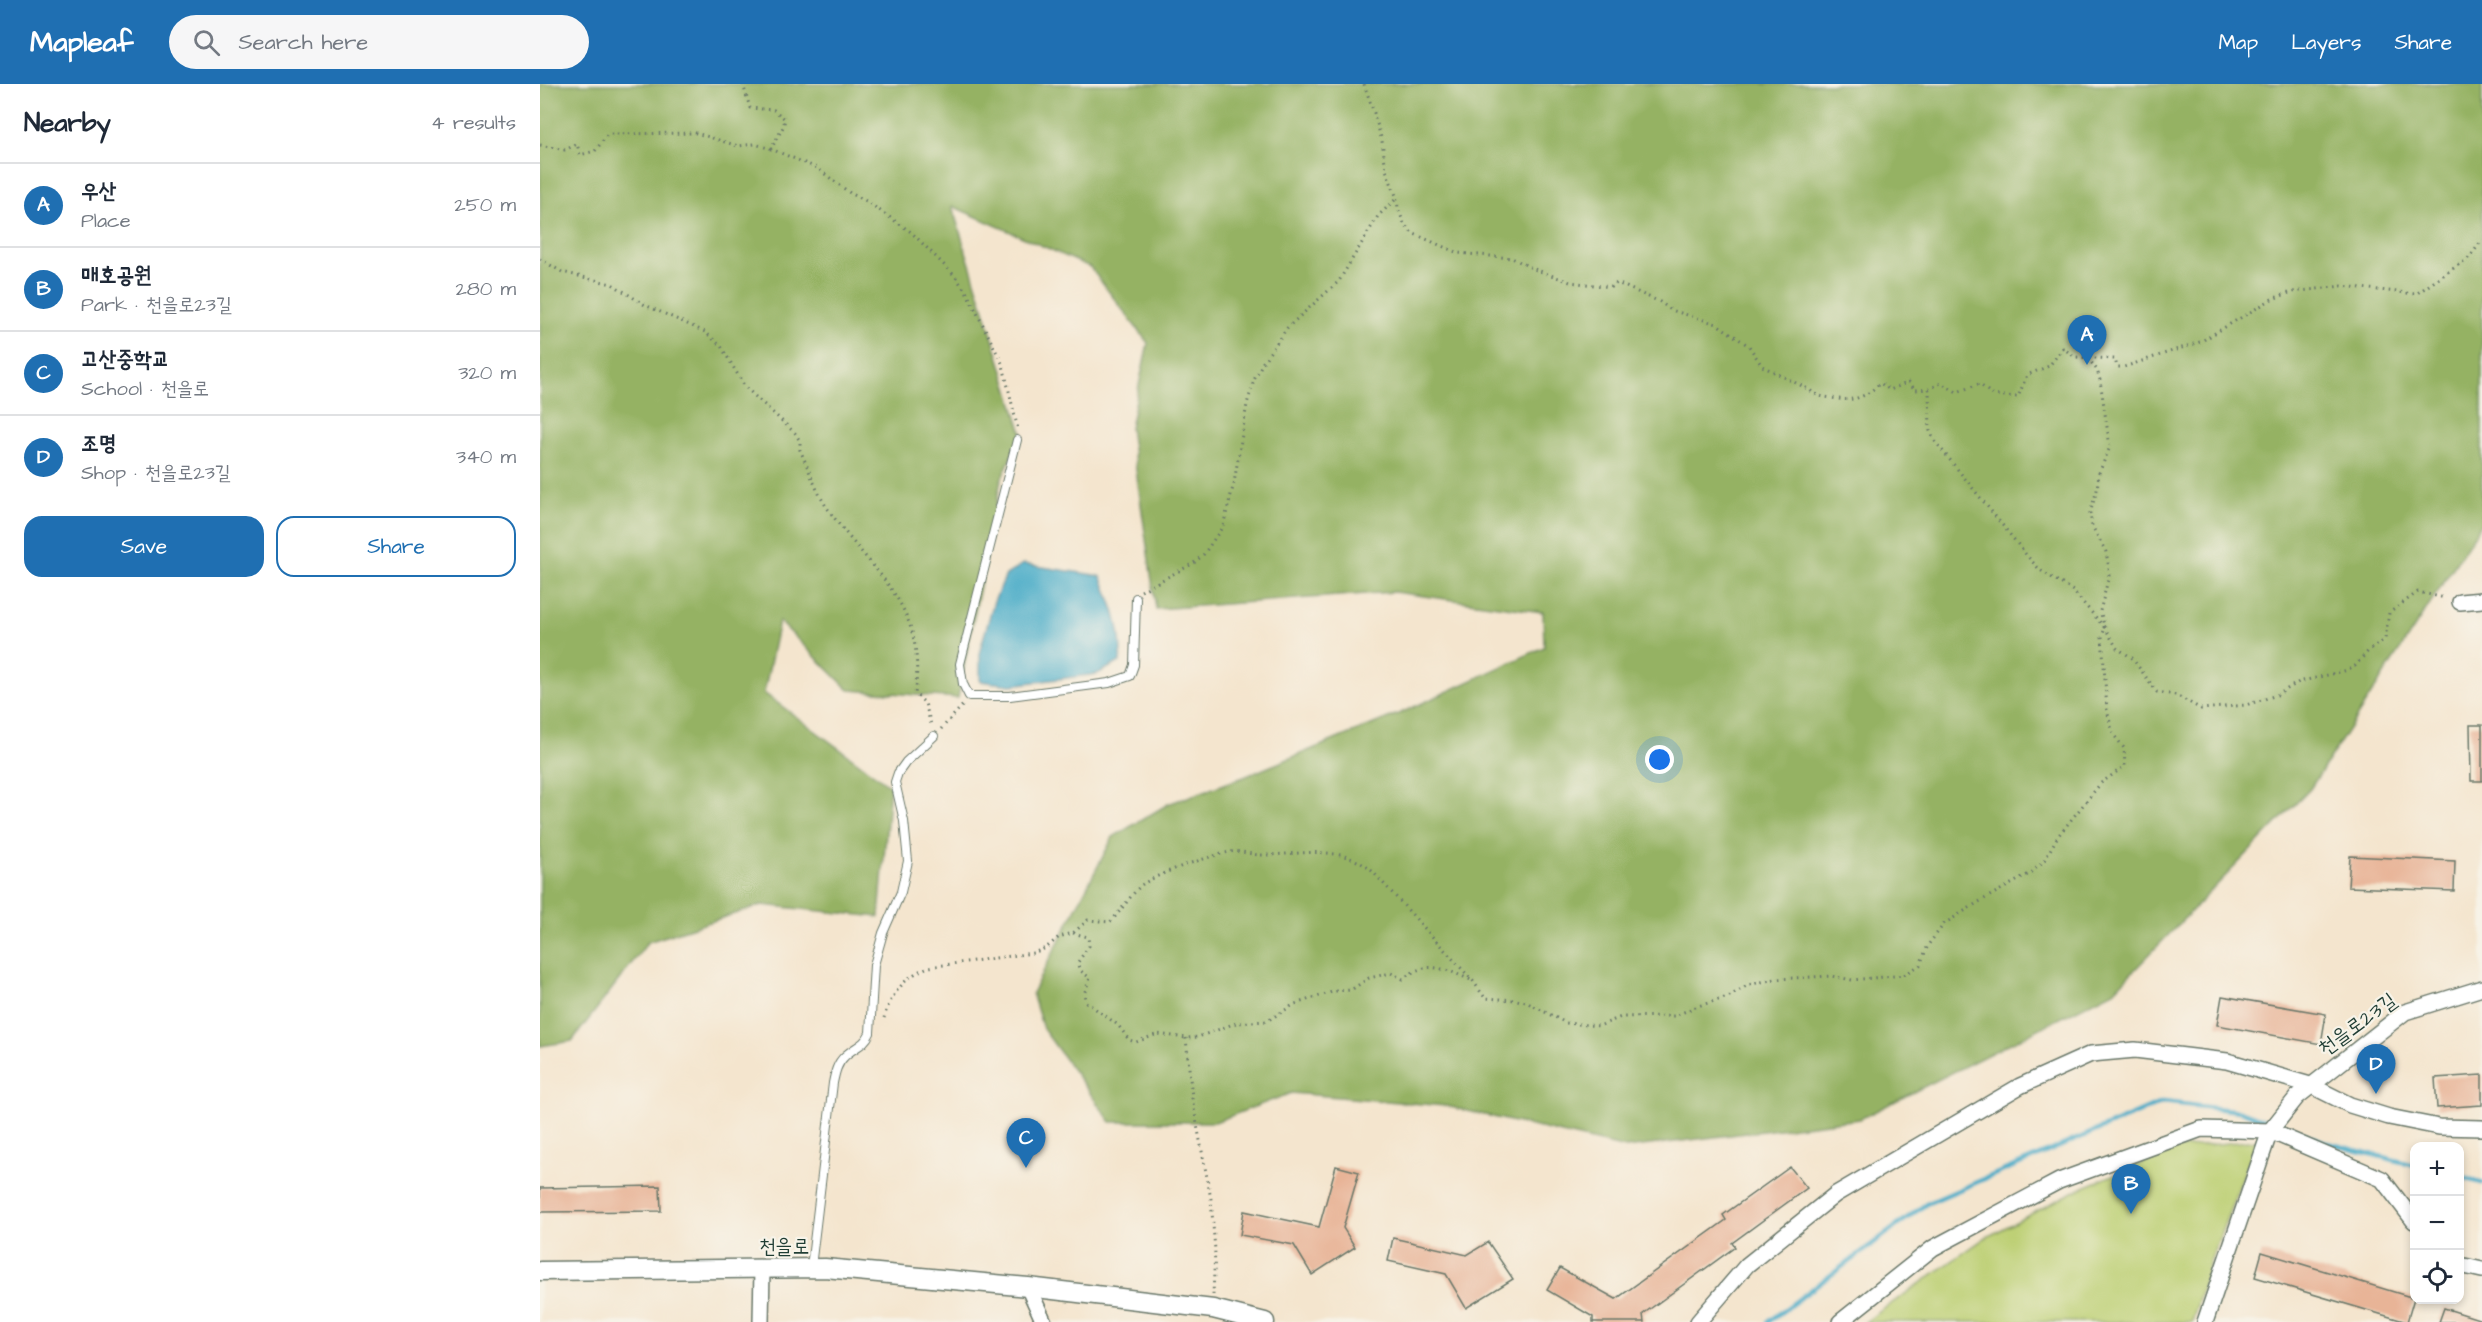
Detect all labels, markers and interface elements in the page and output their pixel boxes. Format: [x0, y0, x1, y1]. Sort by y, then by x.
search box [169, 15, 589, 69]
text: Mapleaf [30, 23, 133, 62]
icon: search [190, 26, 223, 59]
text: Search here [238, 27, 368, 58]
text: Map [2218, 28, 2258, 57]
text: Layers [2291, 28, 2361, 57]
text: Share [2394, 28, 2452, 57]
text: Nearby [24, 105, 111, 141]
text: 4 results [431, 109, 516, 137]
text: 우산 [81, 176, 116, 207]
text: A [37, 191, 50, 219]
text: 250 m [454, 191, 516, 219]
text: Place [81, 207, 131, 235]
text: 매호공원 [81, 260, 152, 291]
text: B [36, 275, 51, 303]
text: 280 m [455, 275, 516, 303]
text: Park · 천을로23길 [81, 291, 232, 319]
pin: A [2068, 316, 2106, 365]
text: 고산중학교 [81, 344, 170, 375]
text: C [36, 359, 51, 387]
text: 320 m [458, 359, 516, 387]
text: School · 천을로 [81, 375, 209, 403]
text: 조명 [81, 428, 116, 459]
text: D [37, 443, 50, 471]
text: 340 m [456, 443, 516, 471]
text: Shop · 천을로23길 [81, 459, 231, 487]
button: Save [24, 516, 264, 577]
button: Share [276, 516, 516, 577]
your location [1645, 745, 1674, 774]
street label: 천을로23길 [2312, 986, 2402, 1063]
pin: D [2356, 1044, 2396, 1094]
pin: C [1006, 1118, 1046, 1168]
map controls [2410, 1142, 2464, 1304]
button: + [2410, 1142, 2464, 1196]
pin: B [2112, 1164, 2150, 1214]
button: − [2410, 1196, 2464, 1250]
street label: 천을로 [759, 1232, 809, 1261]
button: locate [2410, 1250, 2464, 1304]

